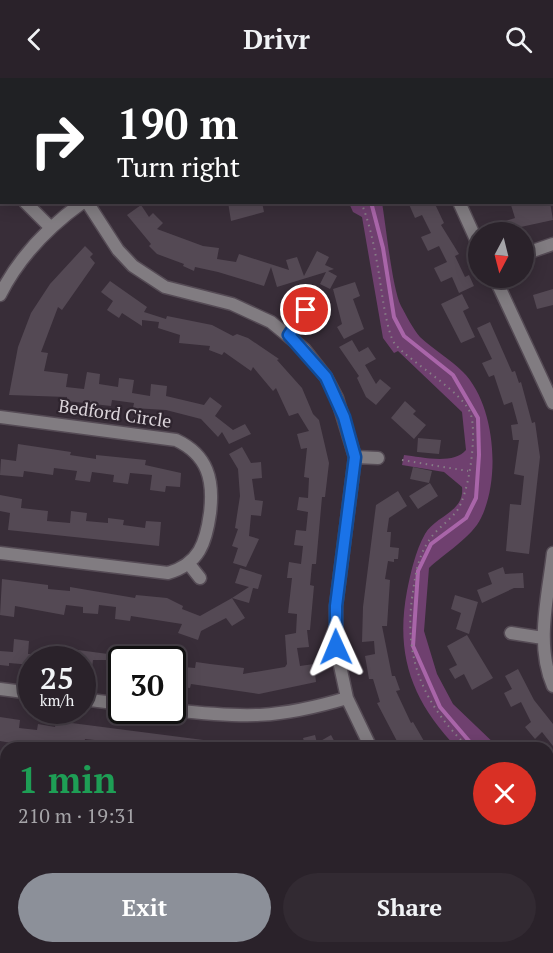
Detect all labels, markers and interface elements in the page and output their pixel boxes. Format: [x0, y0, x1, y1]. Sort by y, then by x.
text: Drivr [243, 21, 310, 57]
icon: back [18, 23, 51, 56]
icon: search [502, 23, 535, 56]
text: 190 m [117, 95, 238, 151]
icon: right [18, 102, 96, 180]
text: Turn right [117, 149, 240, 185]
north arrow [468, 222, 534, 288]
map controls [468, 222, 534, 288]
pin [280, 284, 331, 335]
icon: arrive [289, 293, 322, 326]
street label: Bedford Circle [57, 393, 173, 433]
position arrow [304, 615, 368, 679]
speed limit sign: 30 [108, 646, 186, 724]
text: 25 [40, 658, 74, 698]
text: km/h [40, 690, 74, 710]
text: 1 min [18, 756, 116, 803]
button: close [473, 762, 536, 825]
text: 210 m · 19:31 [18, 802, 136, 829]
button: Exit [18, 873, 271, 942]
button: Share [283, 873, 536, 942]

